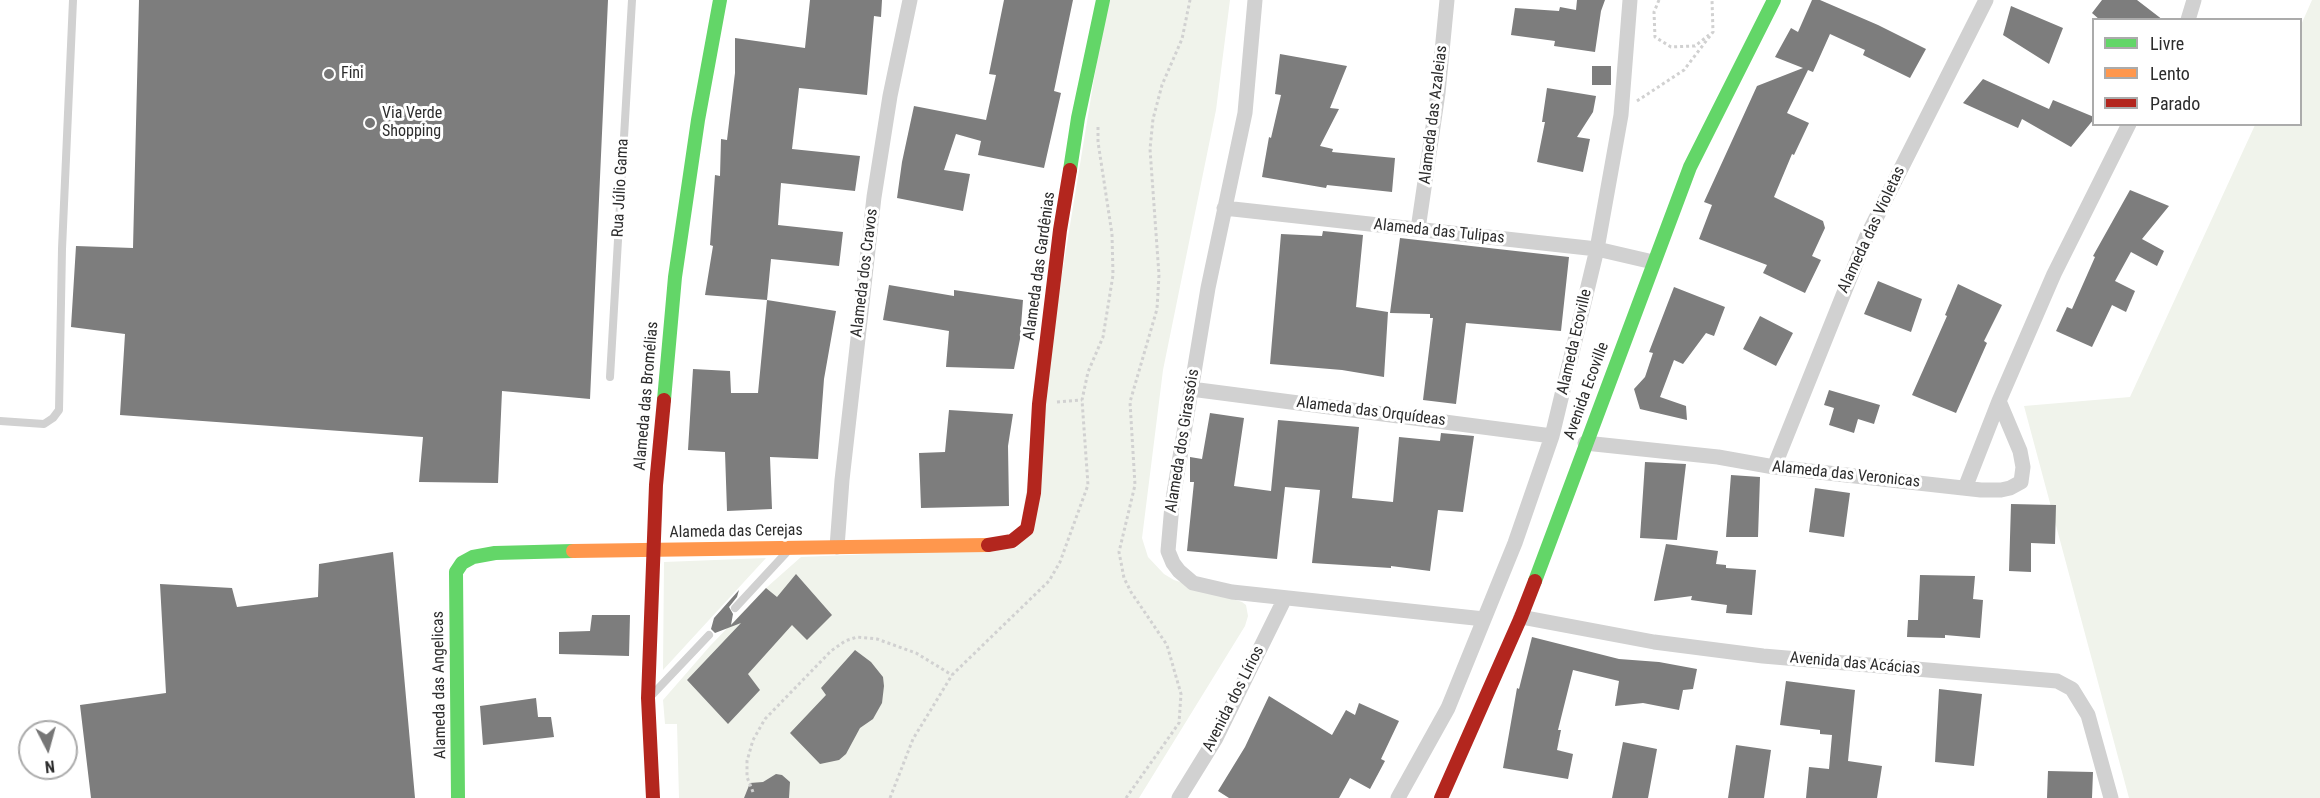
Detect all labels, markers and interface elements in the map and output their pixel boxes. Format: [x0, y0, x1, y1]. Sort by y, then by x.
legend [2092, 18, 2302, 126]
text: Livre [2150, 33, 2184, 54]
street label: Alameda das Azaleias [1416, 44, 1452, 186]
text: Lento [2150, 63, 2190, 84]
place label: Fini [341, 64, 364, 84]
marker: Fini [322, 67, 336, 81]
text: Parado [2150, 93, 2200, 114]
place label: Via Verde Shopping [382, 104, 442, 142]
marker: Via Verde Shopping [363, 116, 377, 130]
street label: Rua Júlio Gama [609, 138, 633, 238]
street label: Alameda das Violetas [1834, 164, 1910, 296]
street label: Alameda das Gardênias [1020, 191, 1060, 341]
street label: Alameda dos Cravos [848, 208, 882, 338]
street label: Alameda das Tulipas [1373, 216, 1505, 248]
street label: Alameda Ecoville [1554, 287, 1596, 397]
street label: Alameda das Bromélias [631, 321, 663, 471]
street label: Avenida Ecoville [1560, 340, 1614, 442]
street label: Alameda dos Girassóis [1162, 368, 1204, 514]
street label: Alameda das Orquídeas [1295, 393, 1447, 431]
street label: Alameda das Veronicas [1771, 458, 1921, 492]
street label: Alameda das Cerejas [669, 521, 803, 543]
street label: Alameda das Angelicas [429, 611, 451, 759]
street label: Avenida dos Lírios [1199, 643, 1269, 755]
street label: Avenida das Acácias [1789, 649, 1921, 679]
north arrow [18, 720, 78, 780]
text: N [44, 756, 56, 776]

